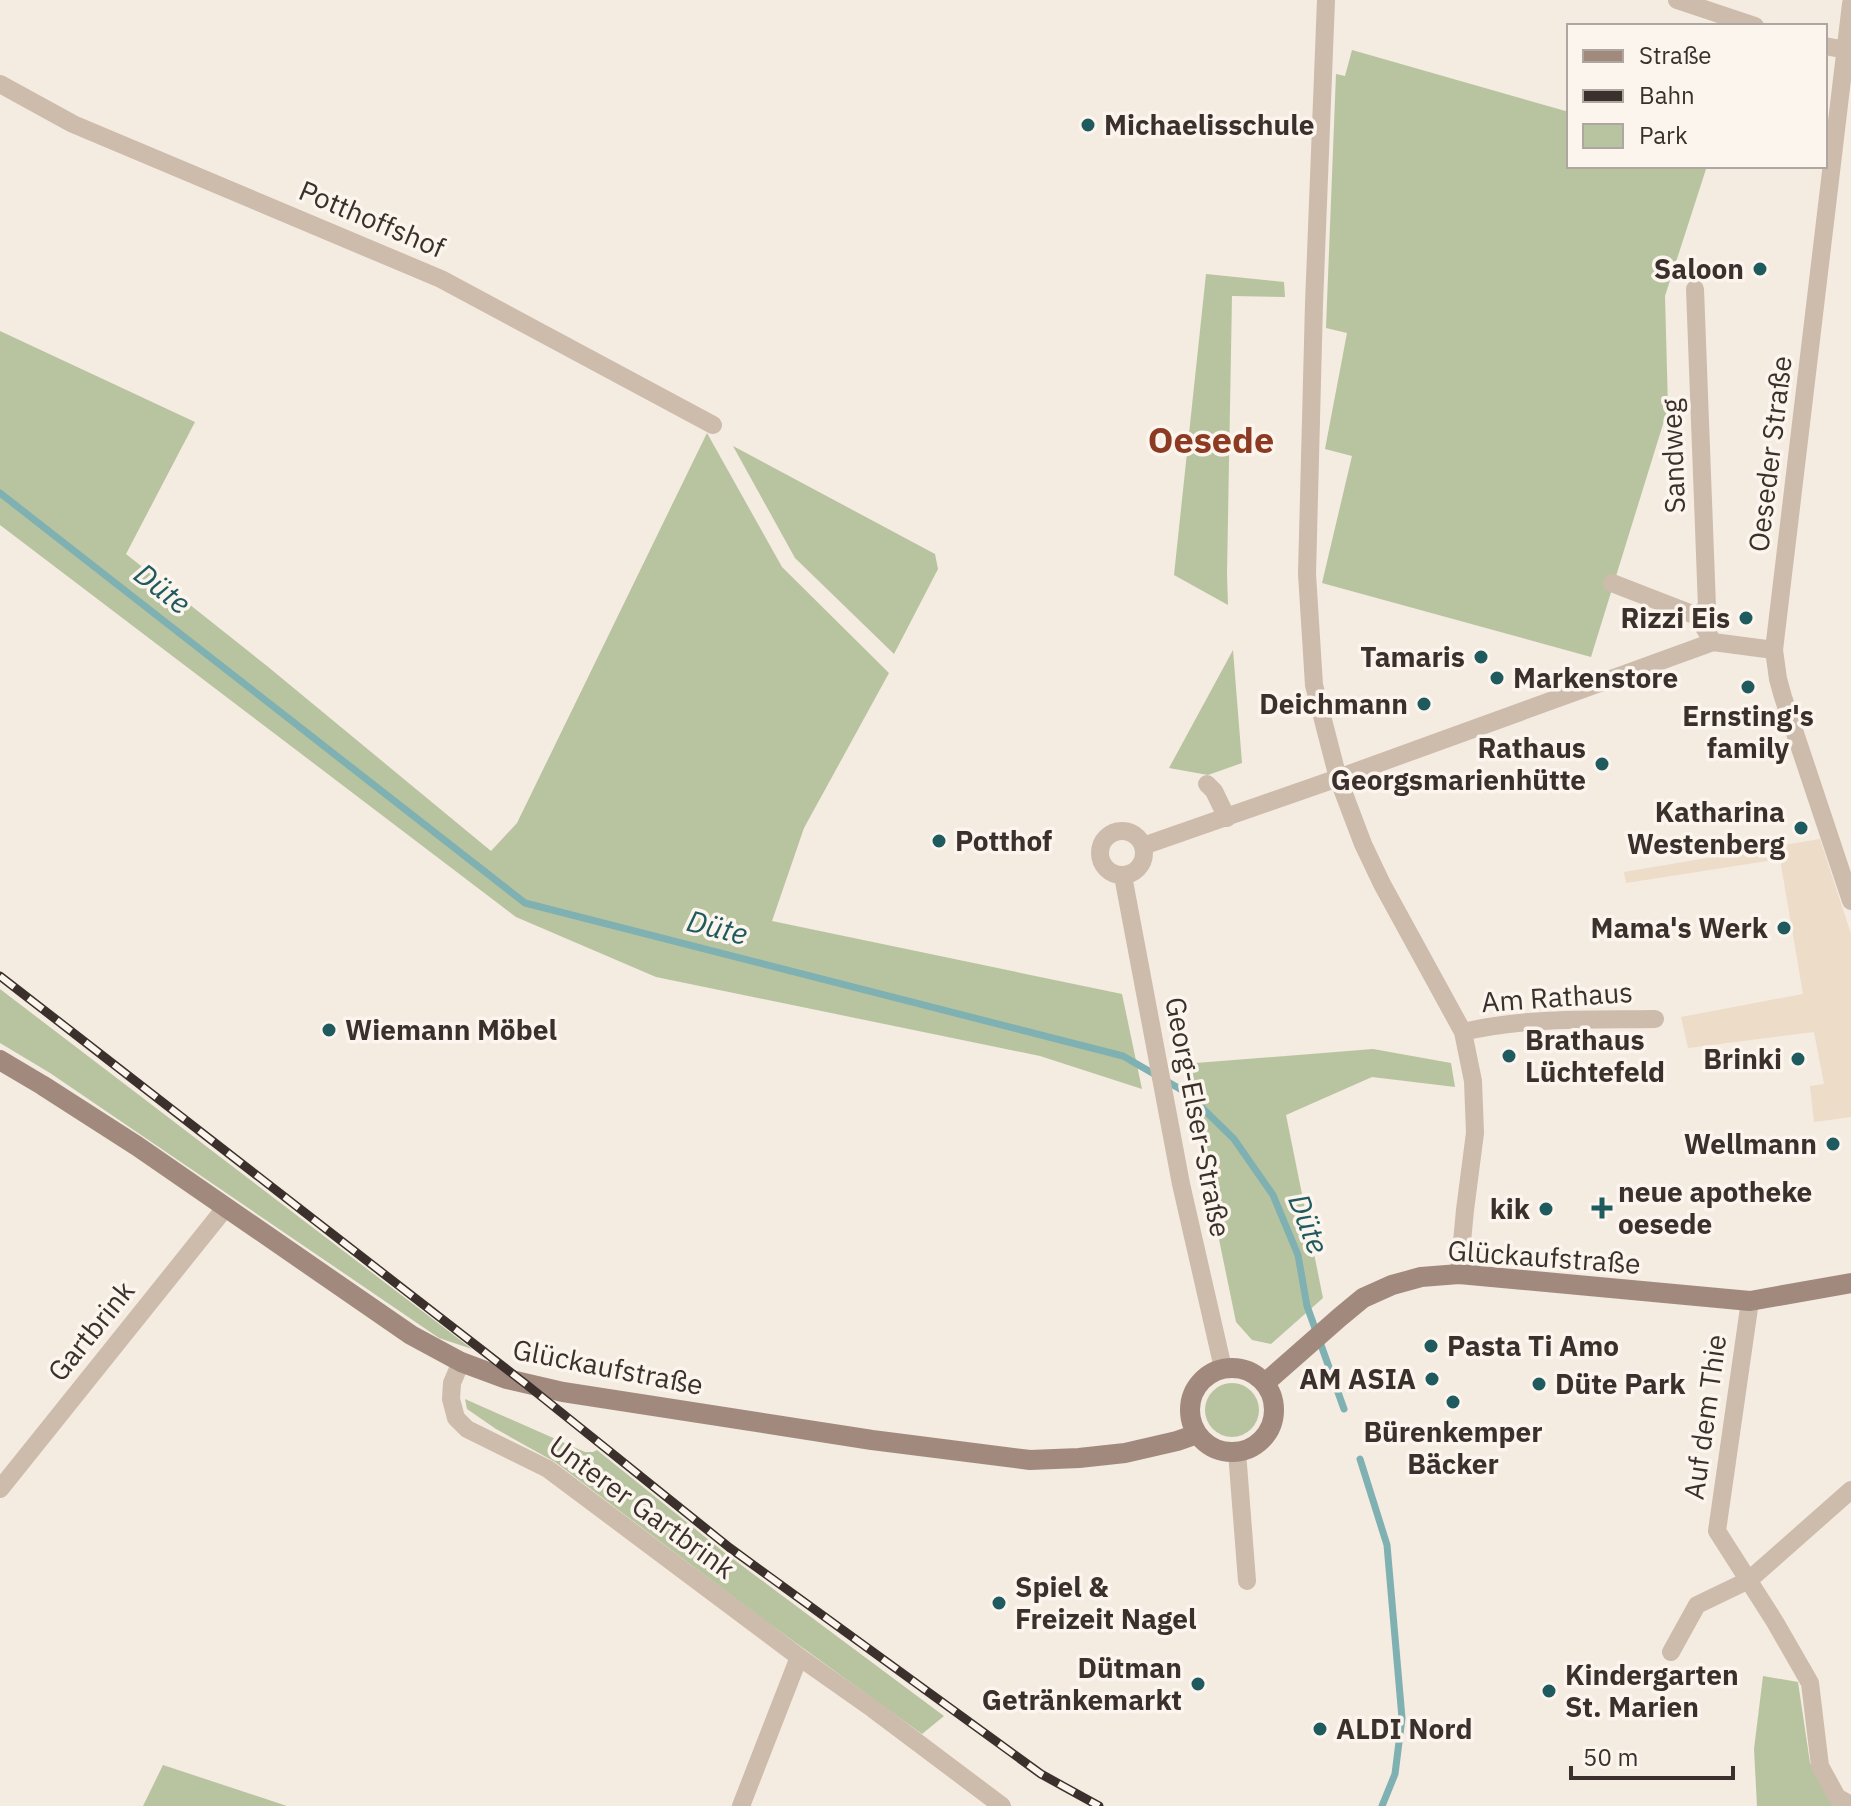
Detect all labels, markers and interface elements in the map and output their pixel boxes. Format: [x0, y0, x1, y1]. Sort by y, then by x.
legend [1567, 24, 1827, 168]
text: Straße [1639, 39, 1711, 71]
text: Bahn [1639, 79, 1695, 111]
place label: Michaelisschule [1104, 106, 1314, 143]
marker: Michaelisschule [1079, 116, 1097, 134]
text: Park [1639, 119, 1688, 151]
street label: Potthoffshof [294, 171, 451, 266]
place label: Saloon [1654, 250, 1744, 287]
marker: Saloon [1751, 260, 1769, 278]
street label: Oeseder Straße [1739, 354, 1800, 554]
street label: Sandweg [1652, 398, 1693, 514]
district label: Oesede [1148, 416, 1274, 463]
water label: Düte [127, 554, 199, 622]
place label: Rizzi Eis [1620, 599, 1730, 636]
marker: Rizzi Eis [1737, 609, 1755, 627]
place label: Tamaris [1360, 638, 1465, 675]
marker: Tamaris [1472, 648, 1490, 666]
place label: Markenstore [1513, 659, 1678, 696]
marker: Markenstore [1488, 669, 1506, 687]
marker: Ernsting's family [1739, 678, 1757, 696]
place label: Deichmann [1259, 685, 1408, 722]
marker: Deichmann [1415, 695, 1433, 713]
place label: Ernsting's family [1682, 697, 1814, 766]
place label: Rathaus Georgsmarienhütte [1331, 729, 1586, 798]
marker: Rathaus Georgsmarienhütte [1593, 755, 1611, 773]
place label: Katharina Westenberg [1627, 793, 1786, 862]
marker: Katharina Westenberg [1792, 819, 1810, 837]
place label: Potthof [955, 822, 1052, 859]
marker: Potthof [930, 832, 948, 850]
water label: Düte [683, 900, 752, 953]
place label: Mama's Werk [1591, 909, 1769, 946]
marker: Mama's Werk [1775, 919, 1793, 937]
street label: Am Rathaus [1480, 973, 1634, 1020]
street label: Georg-Elser-Straße [1157, 994, 1240, 1240]
place label: Wiemann Möbel [345, 1011, 557, 1048]
marker: Wiemann Möbel [320, 1021, 338, 1039]
place label: Brathaus Lüchtefeld [1525, 1021, 1665, 1090]
place label: Brinki [1703, 1040, 1782, 1077]
marker: Brathaus Lüchtefeld [1500, 1047, 1518, 1065]
marker: Brinki [1789, 1050, 1807, 1068]
place label: Wellmann [1684, 1125, 1817, 1162]
marker: Wellmann [1824, 1135, 1842, 1153]
place label: neue apotheke oesede [1618, 1173, 1812, 1242]
water label: Düte [1280, 1188, 1339, 1259]
place label: kik [1490, 1190, 1531, 1227]
marker: neue apotheke oesede [1593, 1199, 1611, 1217]
marker: kik [1537, 1200, 1555, 1218]
street label: Glückaufstraße [1446, 1231, 1642, 1282]
street label: Gartbrink [39, 1273, 143, 1388]
place label: Pasta Ti Amo [1447, 1327, 1619, 1364]
street label: Glückaufstraße [510, 1330, 706, 1403]
street label: Auf dem Thie [1675, 1332, 1734, 1502]
marker: Pasta Ti Amo [1422, 1337, 1440, 1355]
place label: AM ASIA [1299, 1360, 1416, 1397]
place label: Düte Park [1555, 1365, 1686, 1402]
marker: AM ASIA [1423, 1370, 1441, 1388]
marker: Düte Park [1530, 1375, 1548, 1393]
marker: Bürenkemper Bäcker [1444, 1393, 1462, 1411]
place label: Bürenkemper Bäcker [1363, 1413, 1543, 1482]
street label: Unterer Gartbrink [542, 1427, 743, 1587]
place label: Spiel & Freizeit Nagel [1015, 1568, 1196, 1637]
marker: Spiel & Freizeit Nagel [990, 1594, 1008, 1612]
place label: Dütman Getränkemarkt [982, 1649, 1182, 1718]
place label: Kindergarten St. Marien [1565, 1656, 1739, 1725]
marker: Dütman Getränkemarkt [1189, 1675, 1207, 1693]
marker: Kindergarten St. Marien [1540, 1682, 1558, 1700]
place label: ALDI Nord [1336, 1710, 1473, 1747]
marker: ALDI Nord [1311, 1720, 1329, 1738]
scale bar [1571, 1730, 1733, 1780]
text: 50 m [1583, 1741, 1638, 1773]

